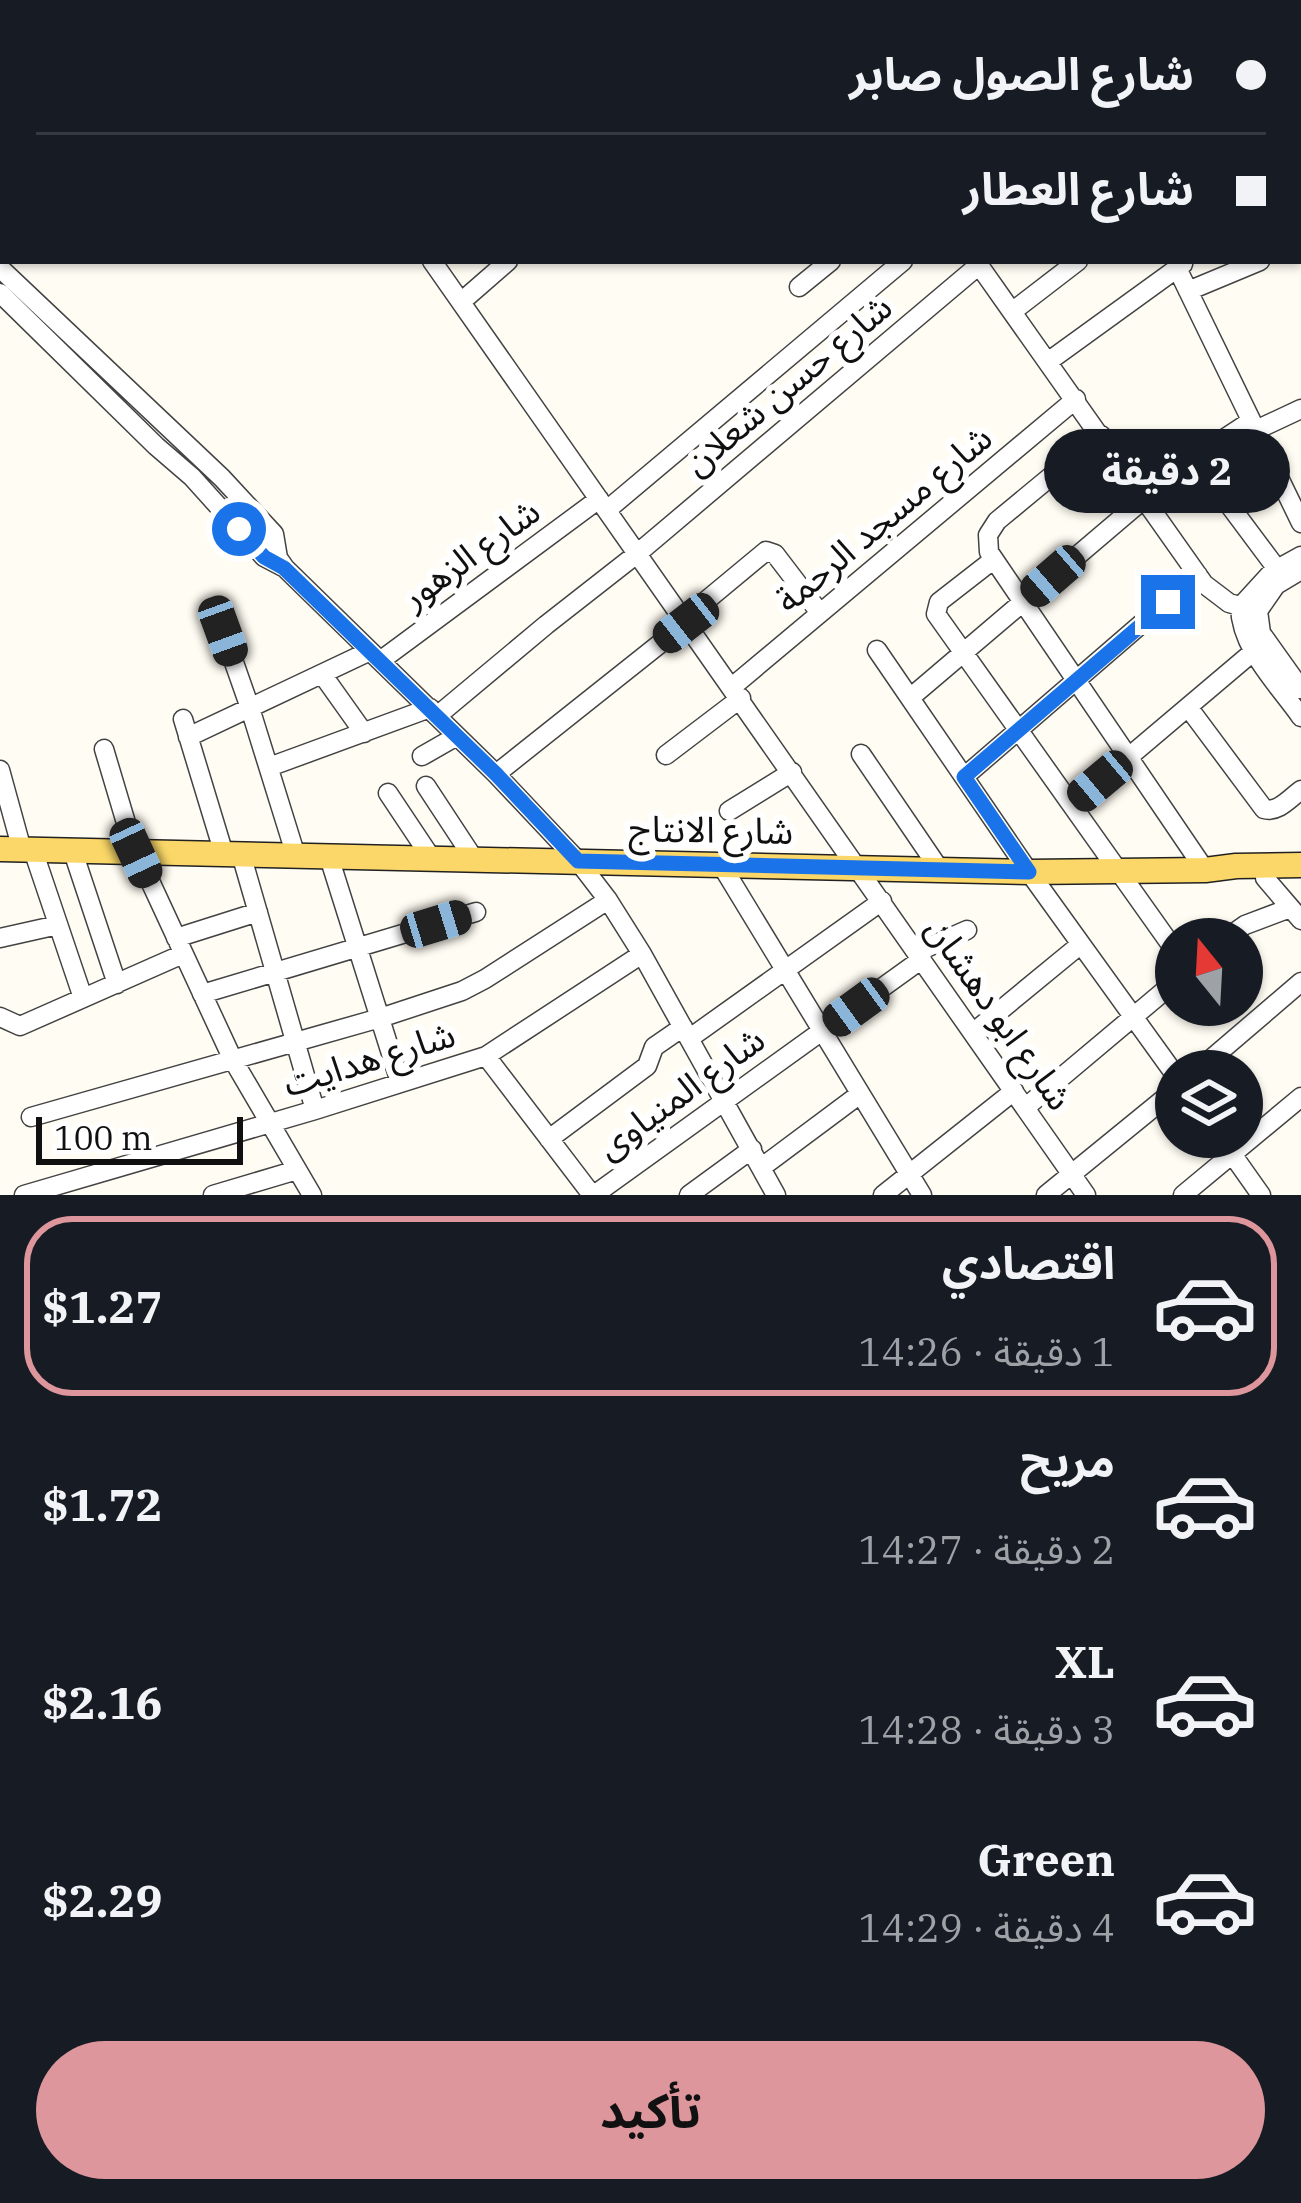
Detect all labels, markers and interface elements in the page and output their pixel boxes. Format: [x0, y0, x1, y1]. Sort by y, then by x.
text: شارع الصول صابر [849, 44, 1194, 102]
text: شارع العطار [963, 159, 1194, 217]
street label: شارع حسن شعلان [673, 283, 904, 488]
street label: شارع مسجد الرحمة [765, 414, 1004, 625]
callout: 2 دقيقة [1045, 428, 1291, 512]
text: 2 دقيقة [1102, 445, 1232, 496]
street label: شارع الزهور [391, 487, 551, 623]
route start [212, 502, 266, 556]
car [1014, 539, 1092, 613]
route end [1141, 575, 1195, 629]
car [647, 587, 725, 659]
car [194, 591, 252, 671]
car [1061, 744, 1139, 818]
street label: شارع الانتاج [628, 804, 794, 858]
car [104, 813, 168, 893]
car [396, 896, 476, 952]
street label: شارع ابو دهشان [913, 907, 1084, 1121]
north arrow [1155, 918, 1263, 1026]
map controls [1155, 918, 1263, 1158]
car [816, 971, 896, 1043]
street label: شارع هدايت [277, 1010, 462, 1110]
street label: شارع المنياوى [587, 1015, 776, 1172]
button: layers [1155, 1050, 1263, 1158]
scale bar [36, 1111, 243, 1164]
text: 100 m [54, 1116, 153, 1159]
text: اقتصادي [942, 1233, 1115, 1291]
icon: car [1151, 1252, 1259, 1360]
text: $1.27 [42, 1277, 162, 1335]
text: 1 دقيقة · 14:26 [858, 1326, 1115, 1377]
text: مريح [1020, 1431, 1115, 1489]
icon: car [1151, 1450, 1259, 1558]
text: $1.72 [42, 1475, 162, 1533]
text: 2 دقيقة · 14:27 [858, 1524, 1115, 1575]
text: XL [1054, 1632, 1115, 1690]
icon: car [1151, 1648, 1259, 1756]
text: $2.16 [42, 1673, 162, 1731]
text: 3 دقيقة · 14:28 [858, 1704, 1115, 1755]
text: Green [977, 1830, 1115, 1888]
icon: car [1151, 1846, 1259, 1954]
text: $2.29 [42, 1871, 162, 1929]
text: 4 دقيقة · 14:29 [858, 1902, 1115, 1953]
button: تأكيد [36, 2041, 1265, 2179]

